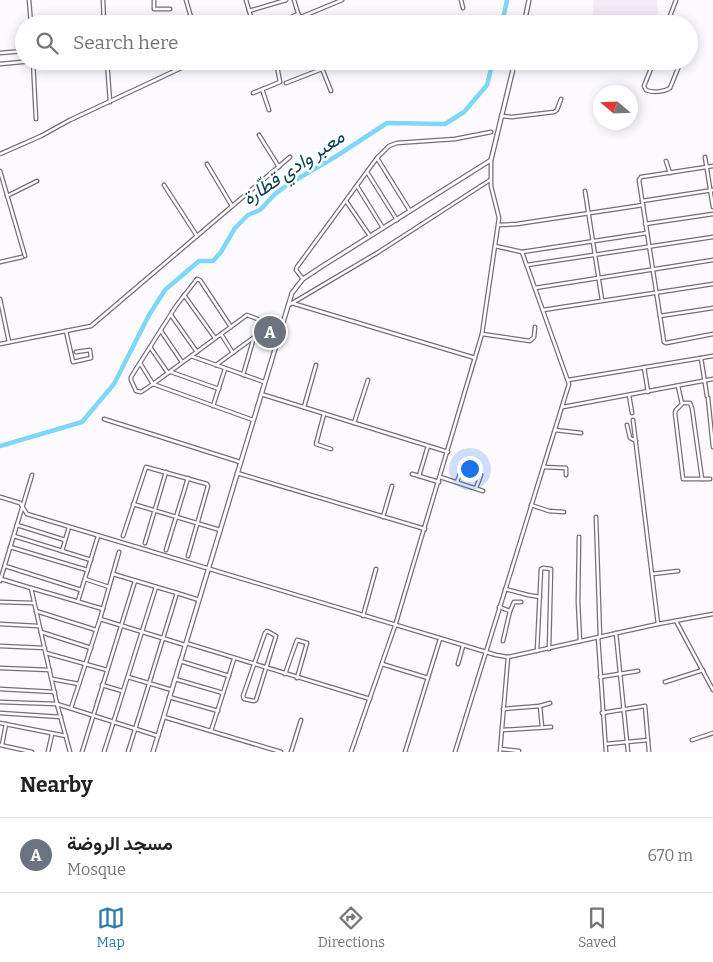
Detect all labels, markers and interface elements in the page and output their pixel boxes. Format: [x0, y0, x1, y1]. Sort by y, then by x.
search box [15, 15, 698, 70]
icon: search [33, 29, 61, 57]
text: Search here [73, 31, 178, 54]
north arrow [593, 85, 638, 130]
water label: معبر وادي قطّارة [238, 124, 352, 213]
pin: A [254, 313, 286, 351]
your location [457, 456, 483, 482]
text: Nearby [20, 772, 93, 798]
text: مسجد الروضة [67, 832, 173, 855]
text: A [30, 846, 42, 865]
text: 670 m [647, 846, 693, 865]
text: Mosque [67, 860, 126, 879]
tab: Map [96, 904, 125, 951]
tab: Directions [318, 904, 385, 951]
tab: Saved [578, 904, 617, 951]

